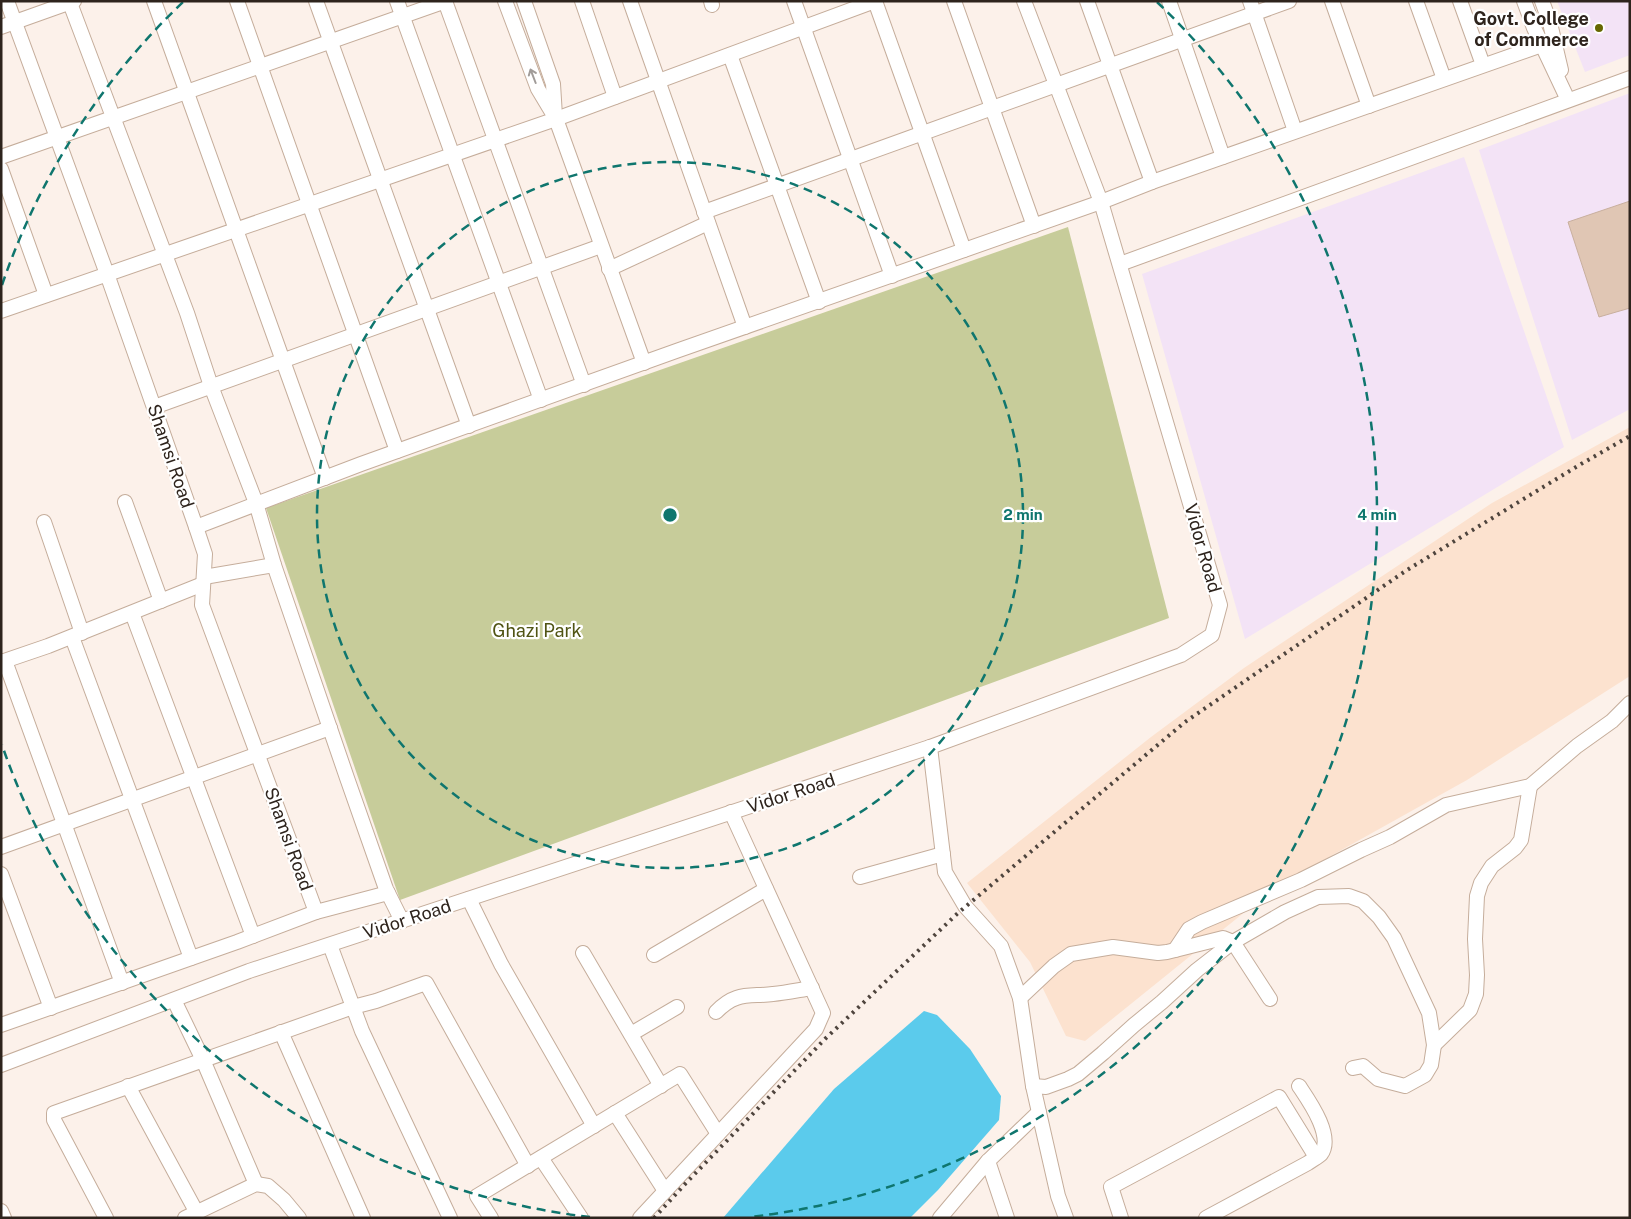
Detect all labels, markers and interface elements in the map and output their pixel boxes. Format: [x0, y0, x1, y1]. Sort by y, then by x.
place label: Govt. College of Commerce [1473, 8, 1589, 50]
marker: Govt. College of Commerce [1593, 22, 1605, 34]
one-way arrow [528, 69, 537, 84]
street label: Shamsi Road [143, 401, 199, 511]
street label: Vidor Road [1180, 501, 1226, 595]
centre of rings [661, 506, 679, 524]
text: 2 min [1003, 506, 1043, 523]
text: 4 min [1357, 506, 1397, 523]
park label: Ghazi Park [492, 620, 582, 641]
street label: Vidor Road [744, 769, 838, 817]
street label: Shamsi Road [261, 784, 317, 894]
street label: Vidor Road [360, 895, 454, 943]

